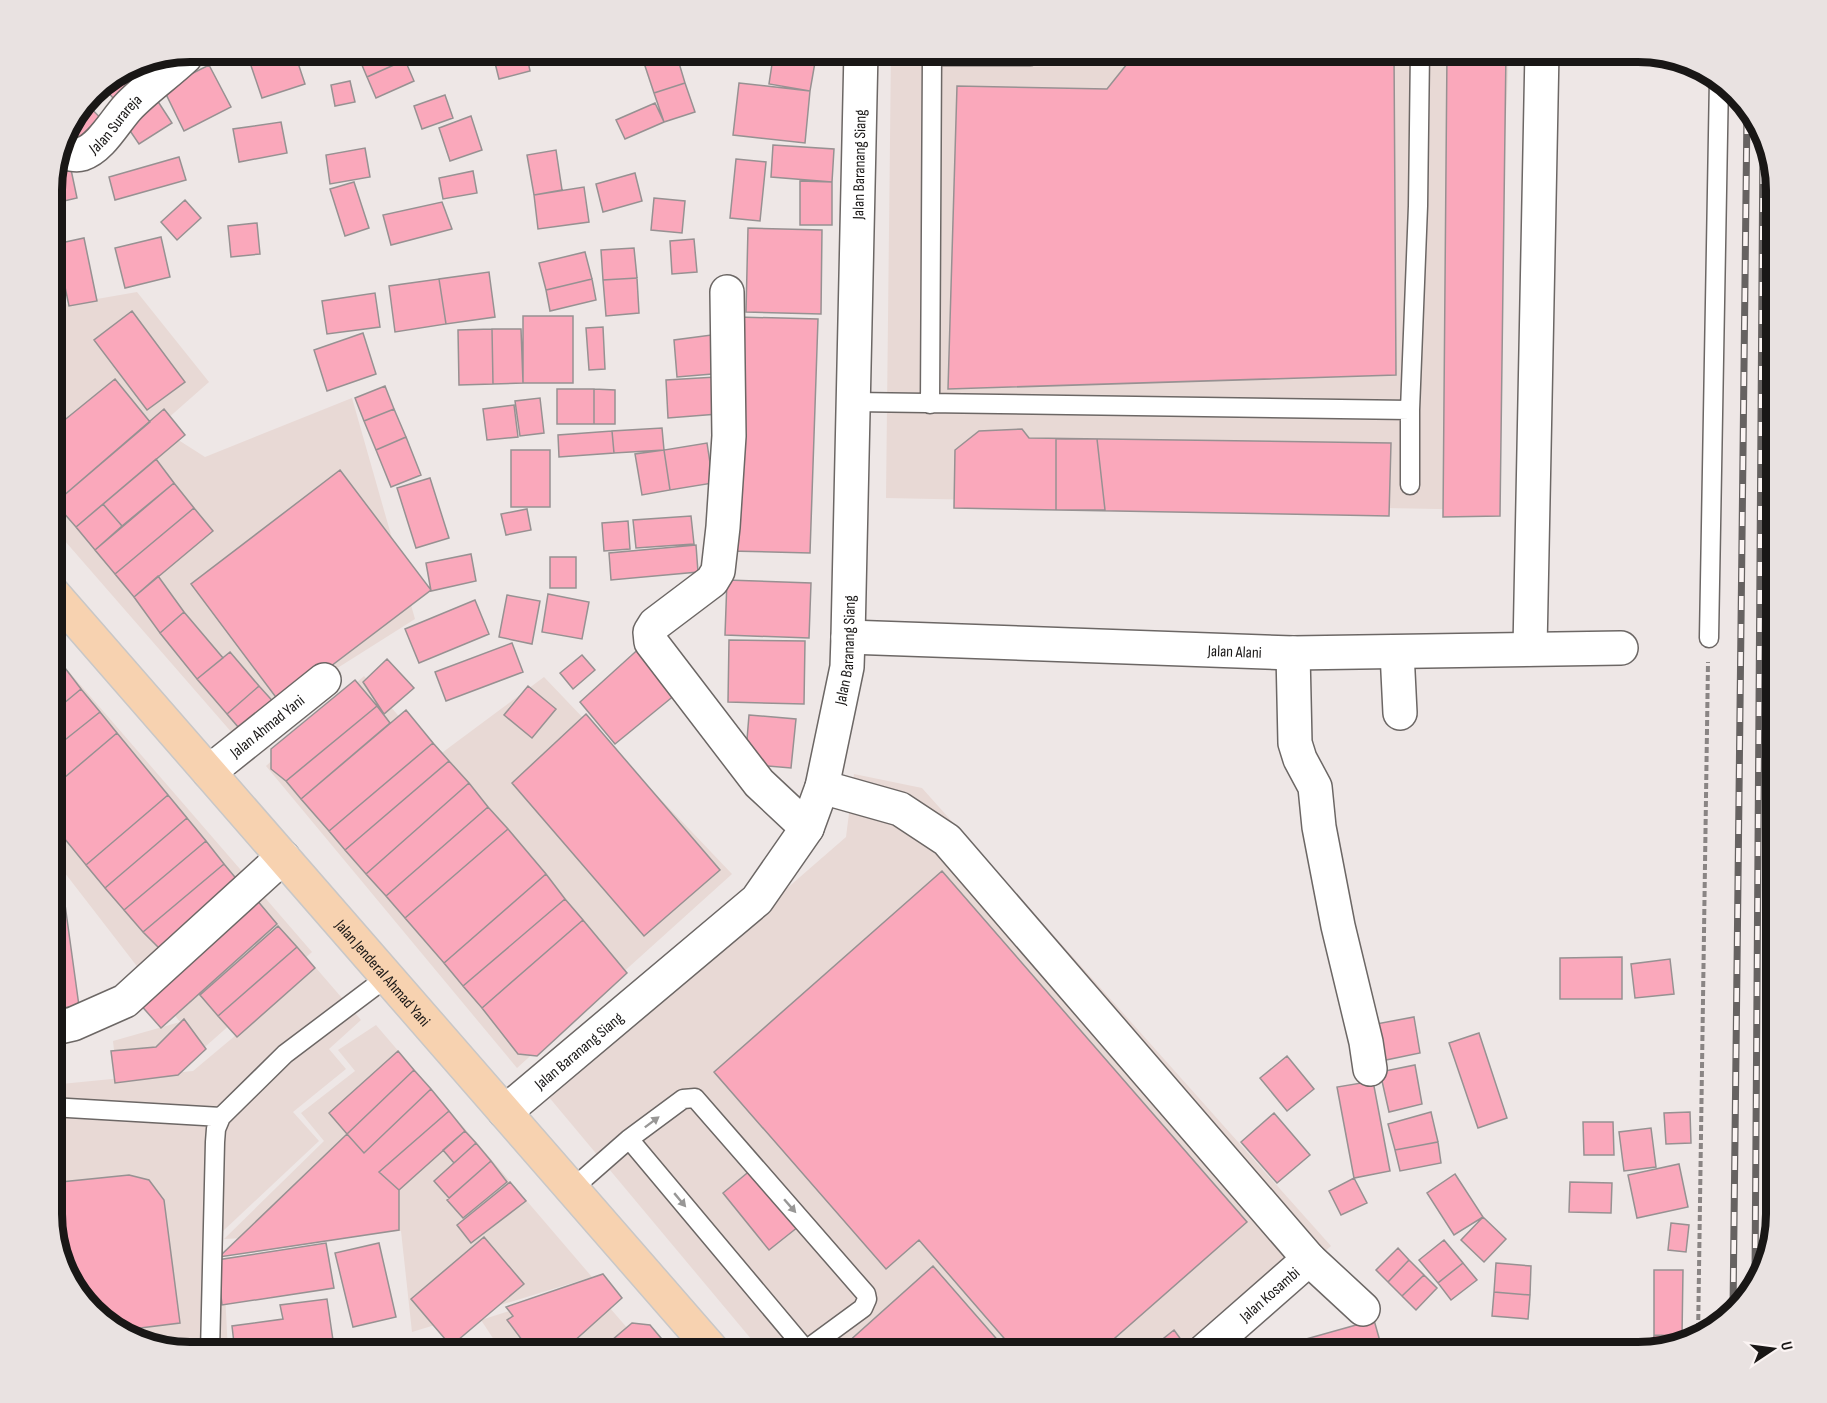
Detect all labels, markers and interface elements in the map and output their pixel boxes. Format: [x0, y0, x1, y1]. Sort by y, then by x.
street label: Jalan Surareja [85, 91, 146, 159]
street label: Jalan Baranang Siang [849, 109, 871, 221]
street label: Jalan Baranang Siang [831, 595, 860, 708]
street label: Jalan Alani [1206, 642, 1262, 663]
street label: Jalan Ahmad Yani [226, 692, 309, 763]
street label: Jalan Jenderal Ahmad Yani [330, 915, 434, 1031]
street label: Jalan Baranang Siang [530, 1009, 628, 1095]
one-way arrow [643, 1116, 659, 1128]
one-way arrow [674, 1192, 687, 1208]
one-way arrow [783, 1198, 796, 1213]
street label: Jalan Kosambi [1236, 1264, 1304, 1327]
north arrow [1743, 1319, 1803, 1379]
text: U [1776, 1340, 1796, 1352]

